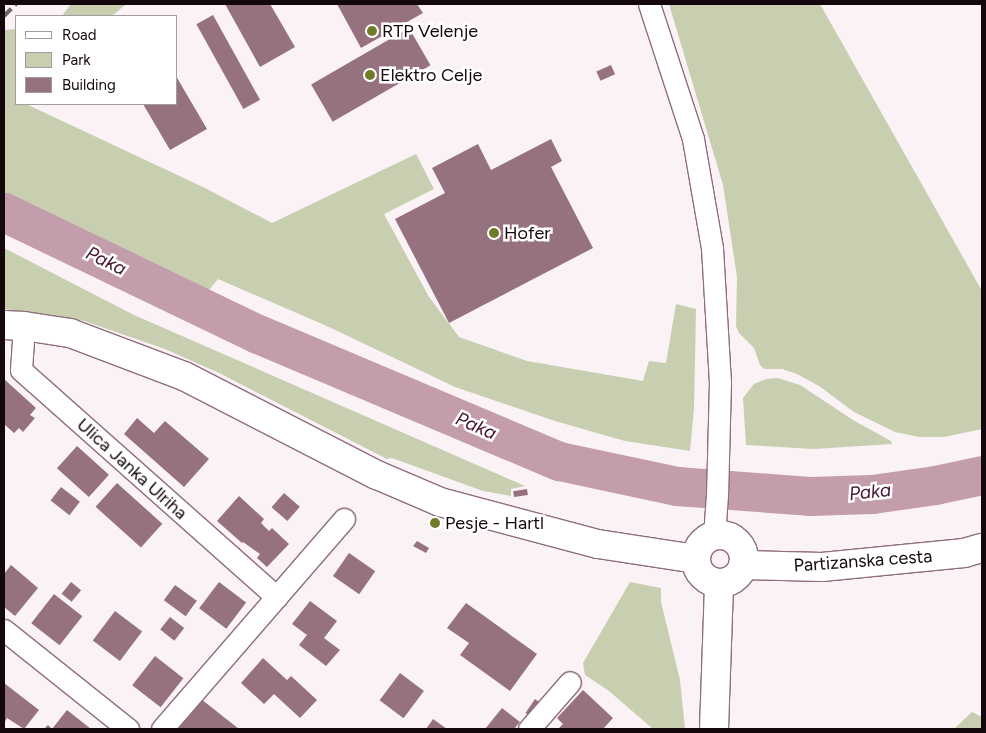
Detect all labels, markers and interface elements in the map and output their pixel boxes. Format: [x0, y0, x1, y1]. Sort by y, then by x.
legend [15, 15, 178, 105]
place label: RTP Velenje [382, 20, 478, 42]
marker: RTP Velenje [366, 25, 378, 37]
text: Road [62, 26, 97, 44]
text: Park [62, 51, 91, 69]
place label: Elektro Celje [380, 64, 482, 86]
marker: Elektro Celje [364, 69, 376, 81]
text: Building [62, 76, 116, 94]
place label: Hofer [504, 222, 550, 244]
marker: Hofer [488, 227, 500, 239]
water label: Paka [82, 242, 130, 280]
water label: Paka [452, 407, 500, 445]
street label: Ulica Janka Ulriha [72, 414, 192, 524]
water label: Paka [848, 478, 892, 506]
place label: Pesje - Hartl [445, 512, 544, 534]
marker: Pesje - Hartl [429, 517, 441, 529]
street label: Partizanska cesta [793, 545, 933, 577]

